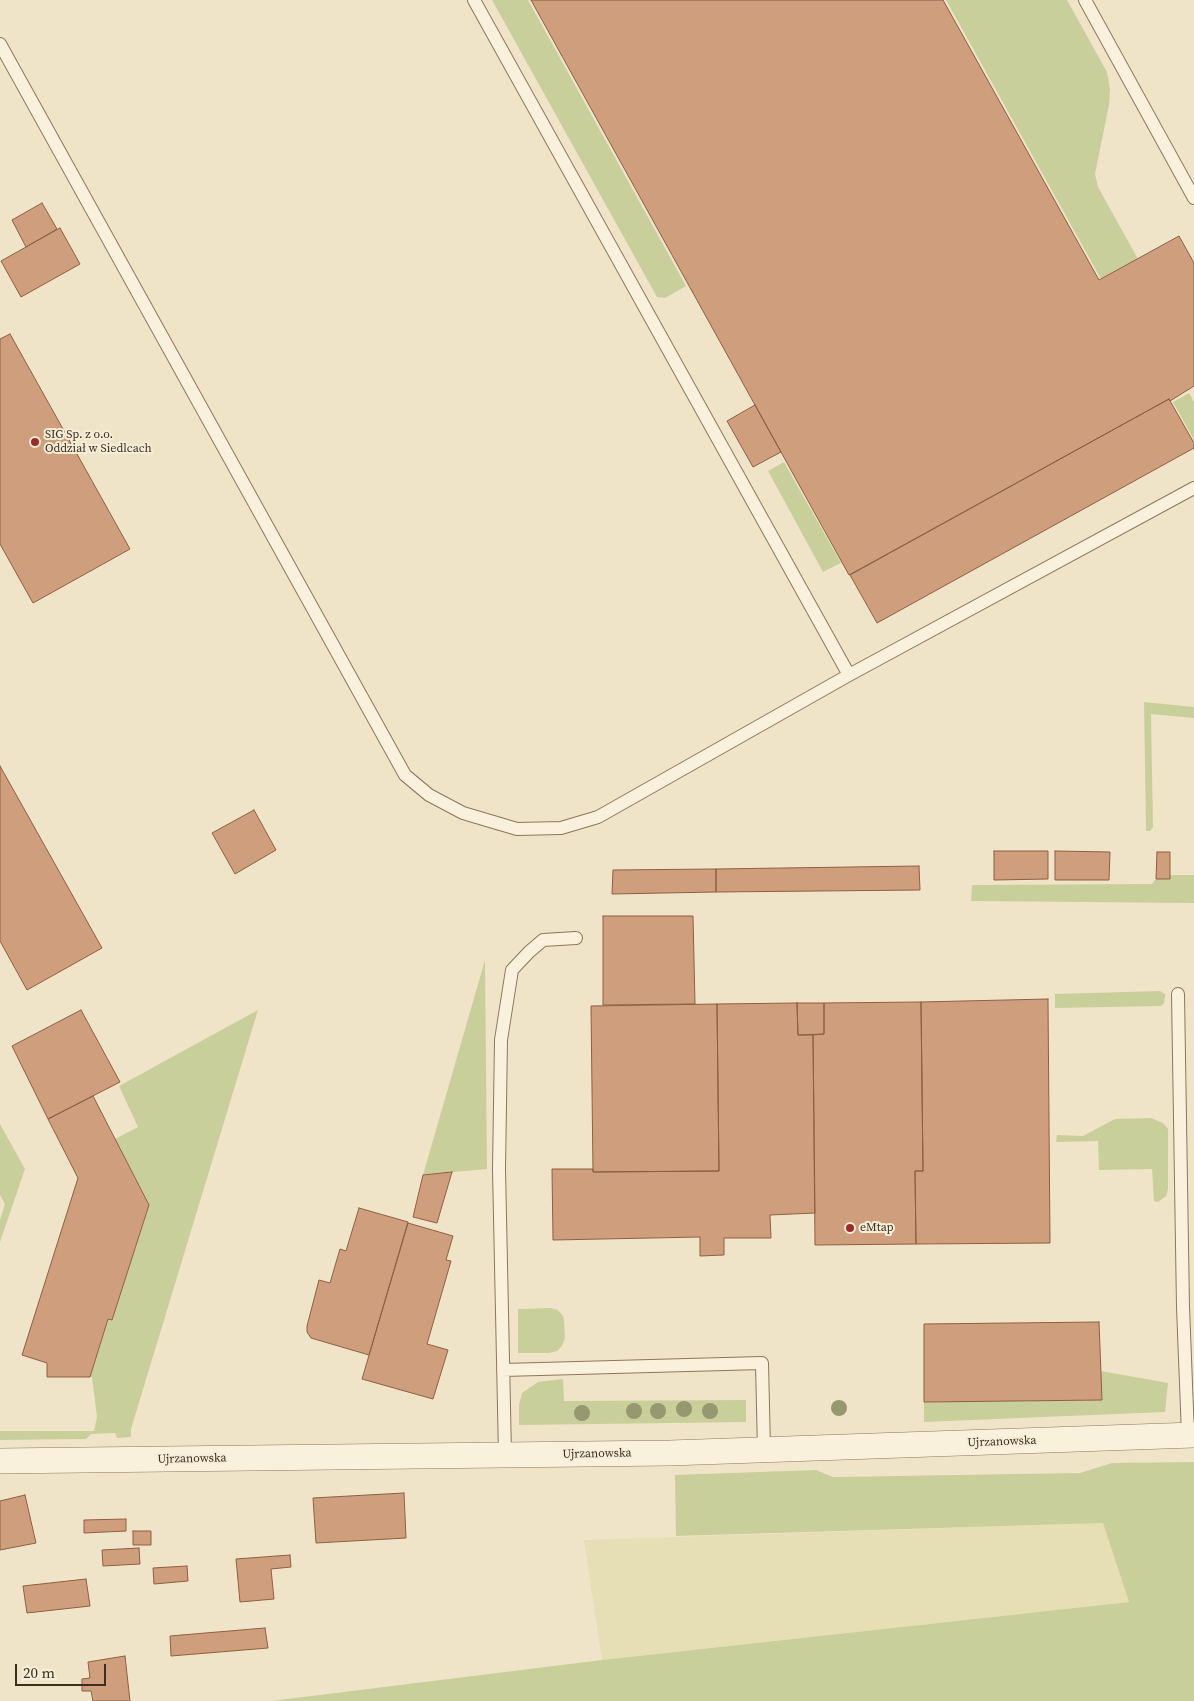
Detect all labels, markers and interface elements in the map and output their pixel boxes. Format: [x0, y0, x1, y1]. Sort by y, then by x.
place label: SIG Sp. z o.o. Oddział w Siedlcach [45, 428, 152, 456]
marker: SIG Sp. z o.o. Oddział w Siedlcach [29, 436, 41, 448]
place label: eMtap [860, 1221, 894, 1235]
marker: eMtap [844, 1222, 856, 1234]
street label: Ujrzanowska [967, 1434, 1037, 1450]
street label: Ujrzanowska [562, 1446, 632, 1462]
street label: Ujrzanowska [157, 1451, 227, 1467]
scale bar [18, 1654, 109, 1686]
text: 20 m [23, 1662, 55, 1683]

